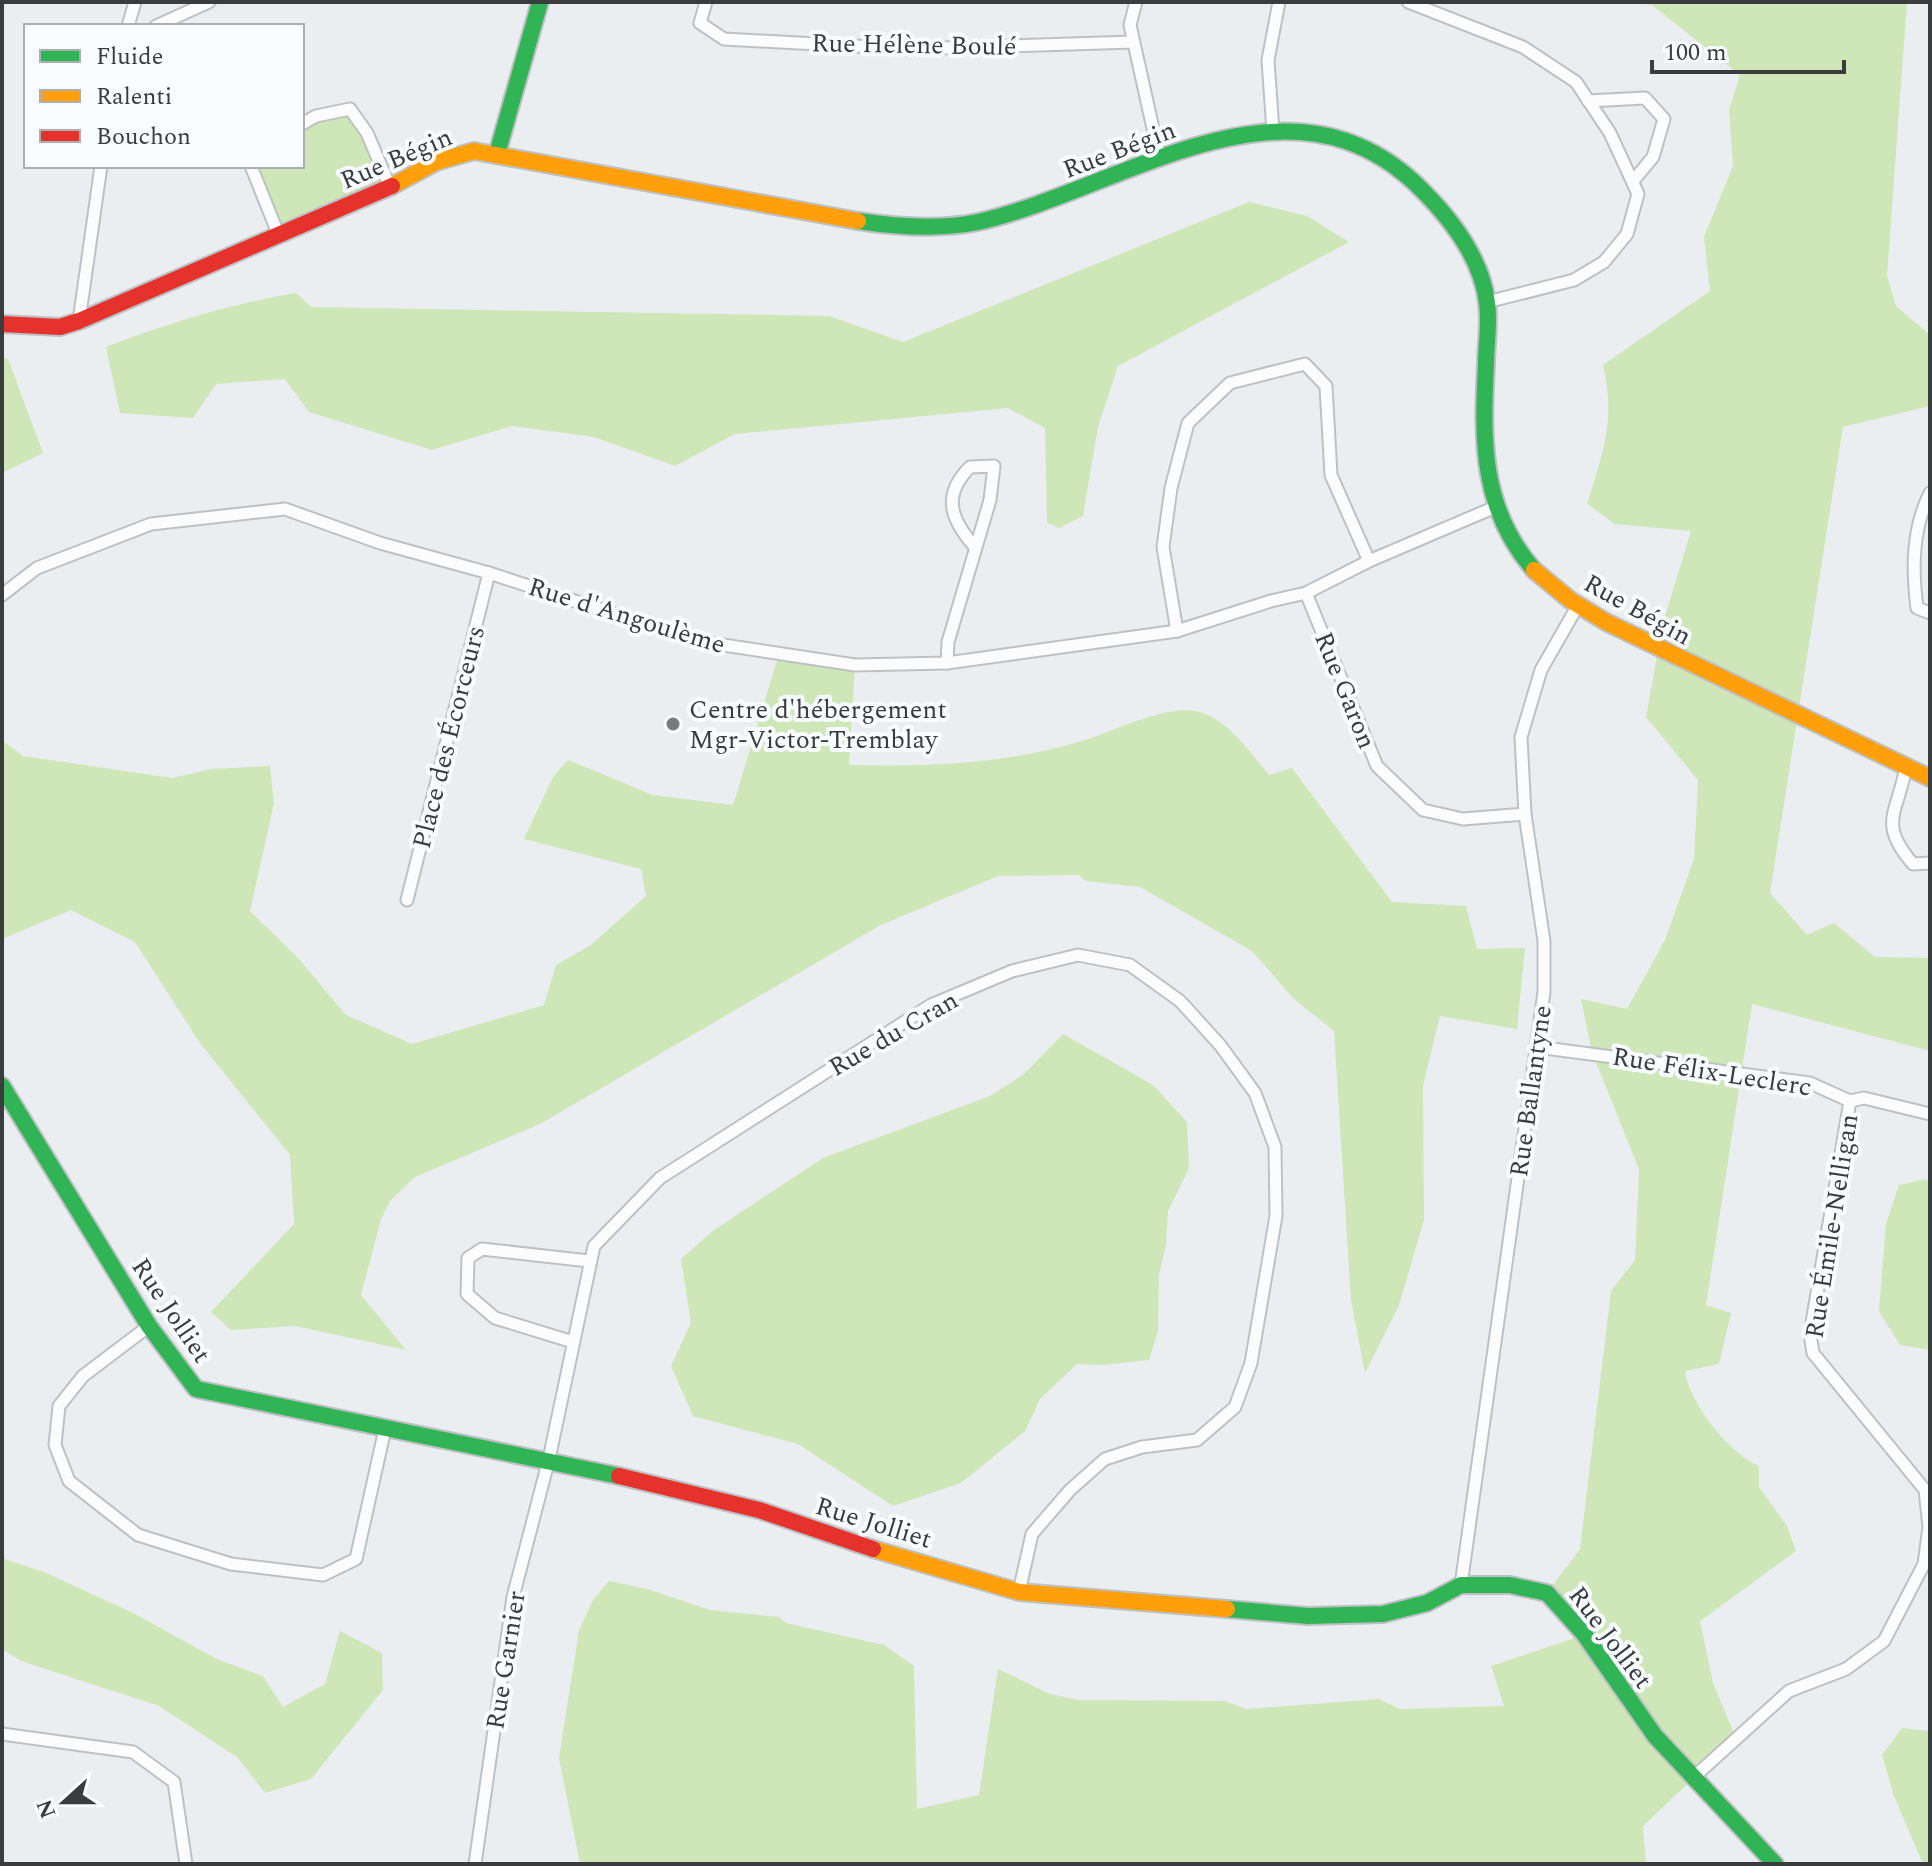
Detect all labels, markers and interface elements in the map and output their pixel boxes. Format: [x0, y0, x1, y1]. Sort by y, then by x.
street label: Rue Hélène Boulé [811, 23, 1017, 67]
legend [24, 24, 304, 168]
scale bar [1652, 24, 1844, 74]
text: 100 m [1664, 35, 1727, 71]
text: Fluide [96, 39, 163, 75]
text: Ralenti [96, 79, 172, 115]
street label: Rue Bégin [1057, 110, 1182, 190]
street label: Rue Bégin [334, 117, 459, 200]
text: Bouchon [96, 119, 191, 155]
street label: Rue Bégin [1576, 564, 1699, 656]
street label: Rue d'Angoulème [523, 567, 730, 665]
street label: Place des Écorceurs [402, 622, 496, 853]
street label: Rue Garon [1303, 626, 1387, 755]
place label: Centre d'hébergement Mgr-Victor-Tremblay [689, 690, 947, 760]
marker: Centre d'hébergement Mgr-Victor-Tremblay [664, 715, 682, 733]
street label: Rue du Cran [821, 981, 966, 1087]
street label: Rue Ballantyne [1499, 1003, 1563, 1180]
street label: Rue Félix-Leclerc [1609, 1036, 1814, 1107]
street label: Rue Émile-Nelligan [1794, 1111, 1869, 1341]
street label: Rue Jolliet [121, 1250, 221, 1371]
street label: Rue Jolliet [811, 1486, 937, 1560]
street label: Rue Jolliet [1558, 1578, 1662, 1697]
street label: Rue Garnier [475, 1588, 537, 1732]
north arrow [24, 1762, 104, 1842]
text: N [28, 1794, 65, 1823]

